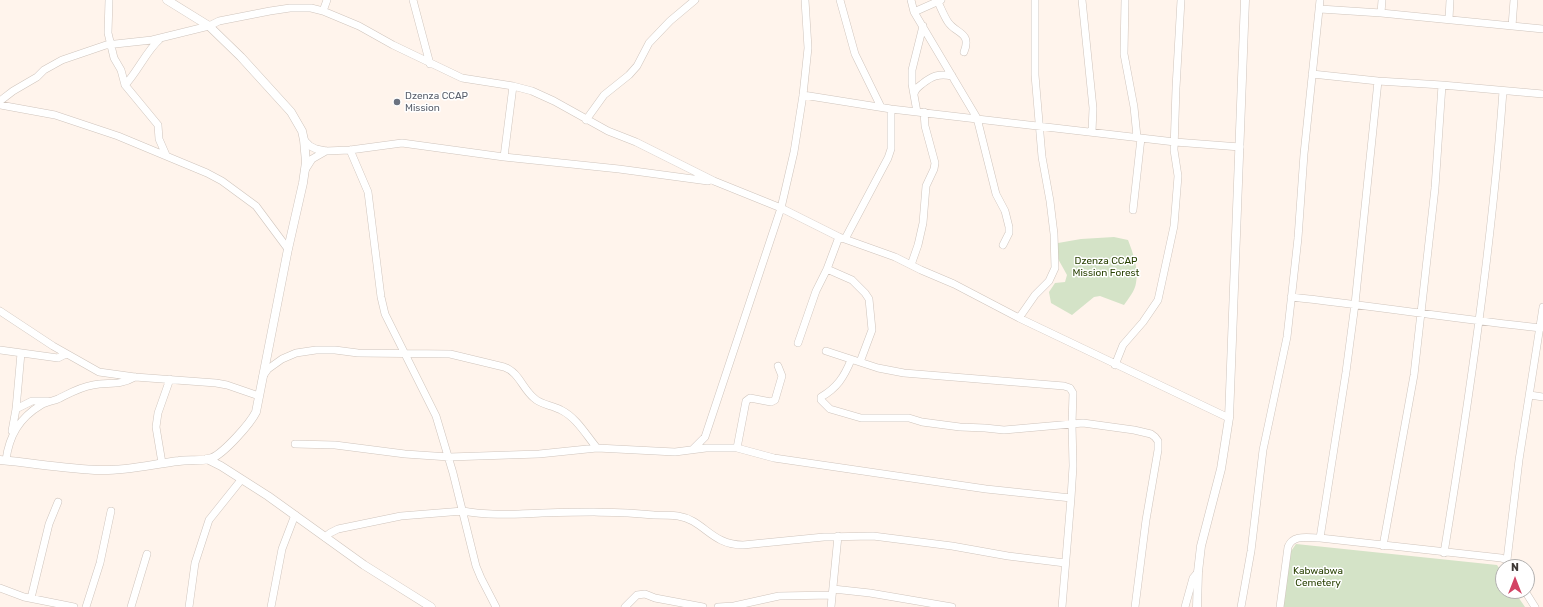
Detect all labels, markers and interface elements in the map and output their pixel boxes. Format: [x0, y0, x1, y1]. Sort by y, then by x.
place label: Dzenza CCAP Mission [405, 90, 468, 114]
marker: Dzenza CCAP Mission [392, 97, 402, 107]
park label: Dzenza CCAP Mission Forest [1072, 255, 1140, 278]
north arrow [1495, 559, 1535, 599]
text: N [1511, 561, 1519, 574]
park label: Kabwabwa Cemetery [1293, 565, 1343, 588]

